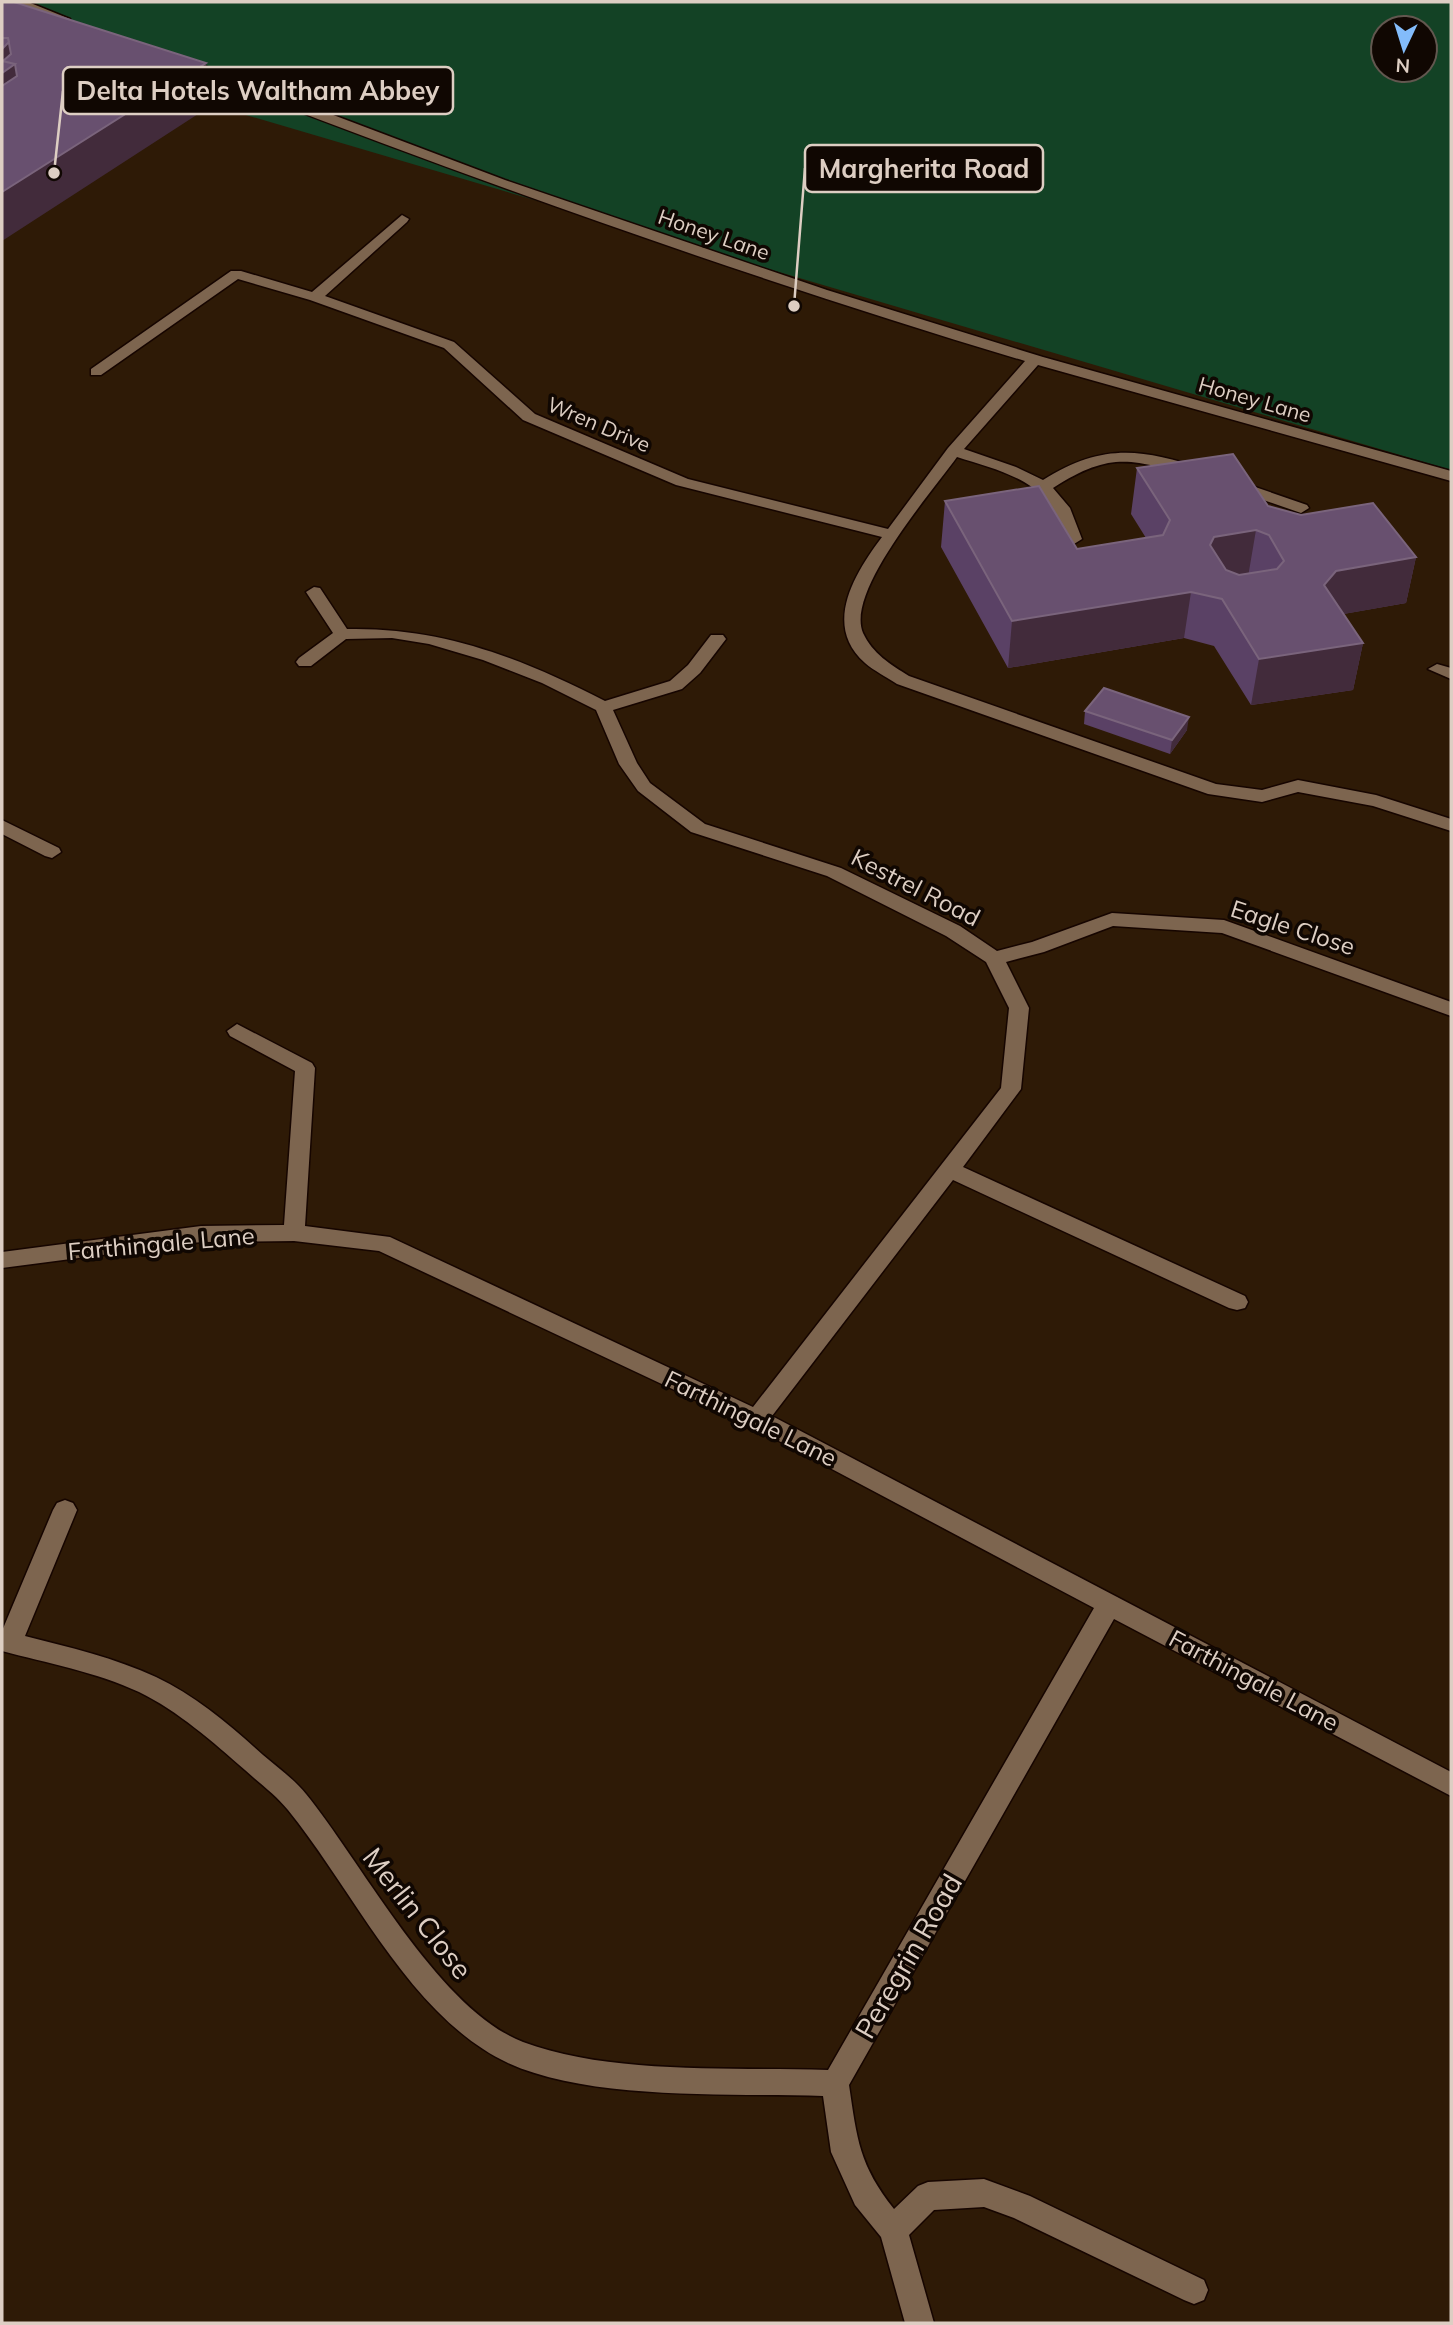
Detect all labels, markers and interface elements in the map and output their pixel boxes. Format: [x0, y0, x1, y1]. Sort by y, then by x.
north arrow [1369, 14, 1439, 84]
text: N [1395, 53, 1411, 78]
callout: Delta Hotels Waltham Abbey [63, 67, 453, 114]
text: Delta Hotels Waltham Abbey [77, 74, 440, 107]
callout: Margherita Road [805, 145, 1043, 192]
text: Margherita Road [819, 152, 1029, 185]
street label: Honey Lane [655, 203, 773, 265]
street label: Honey Lane [1196, 371, 1314, 427]
street label: Wren Drive [543, 391, 655, 457]
street label: Kestrel Road [847, 842, 985, 932]
street label: Eagle Close [1227, 893, 1359, 961]
street label: Farthingale Lane [66, 1220, 256, 1266]
street label: Farthingale Lane [660, 1363, 842, 1473]
street label: Farthingale Lane [1164, 1623, 1344, 1737]
street label: Merlin Close [356, 1840, 480, 1986]
street label: Peregrin Road [847, 1868, 969, 2044]

